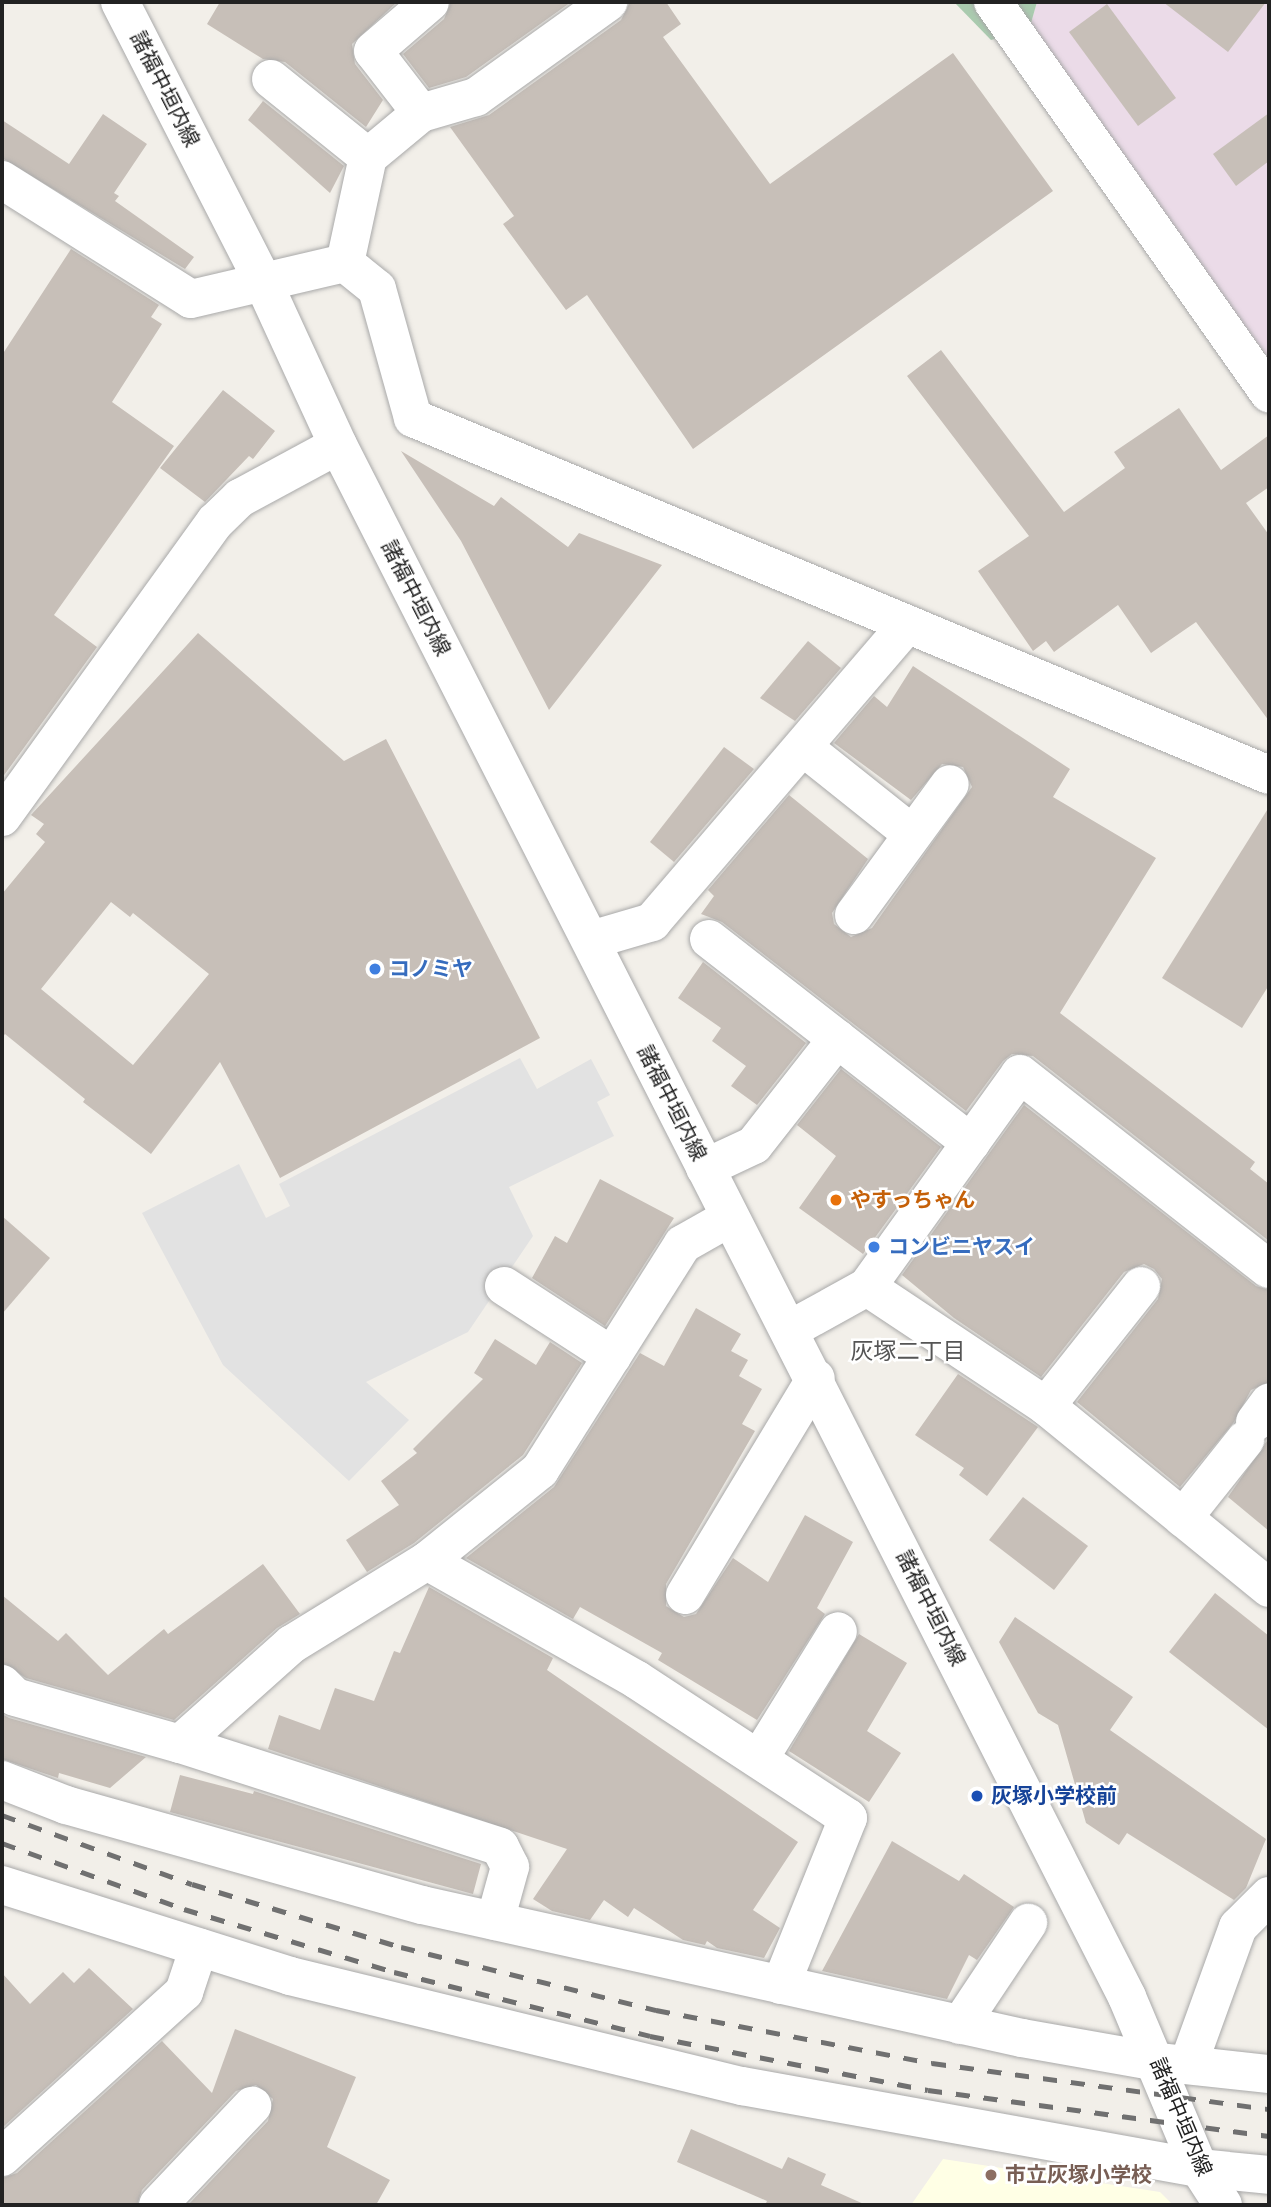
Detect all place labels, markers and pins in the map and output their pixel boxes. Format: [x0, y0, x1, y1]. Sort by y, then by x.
place label: コノミヤ [389, 956, 473, 982]
marker: コノミヤ [367, 961, 383, 977]
place label: やすっちゃん [850, 1187, 976, 1213]
marker: やすっちゃん [828, 1192, 844, 1208]
place label: コンビニヤスイ [888, 1234, 1035, 1260]
marker: コンビニヤスイ [866, 1239, 882, 1255]
place label: 灰塚小学校前 [991, 1783, 1117, 1809]
marker: 灰塚小学校前 [969, 1788, 985, 1804]
place label: 市立灰塚小学校 [1005, 2162, 1152, 2188]
marker: 市立灰塚小学校 [983, 2167, 999, 2183]

